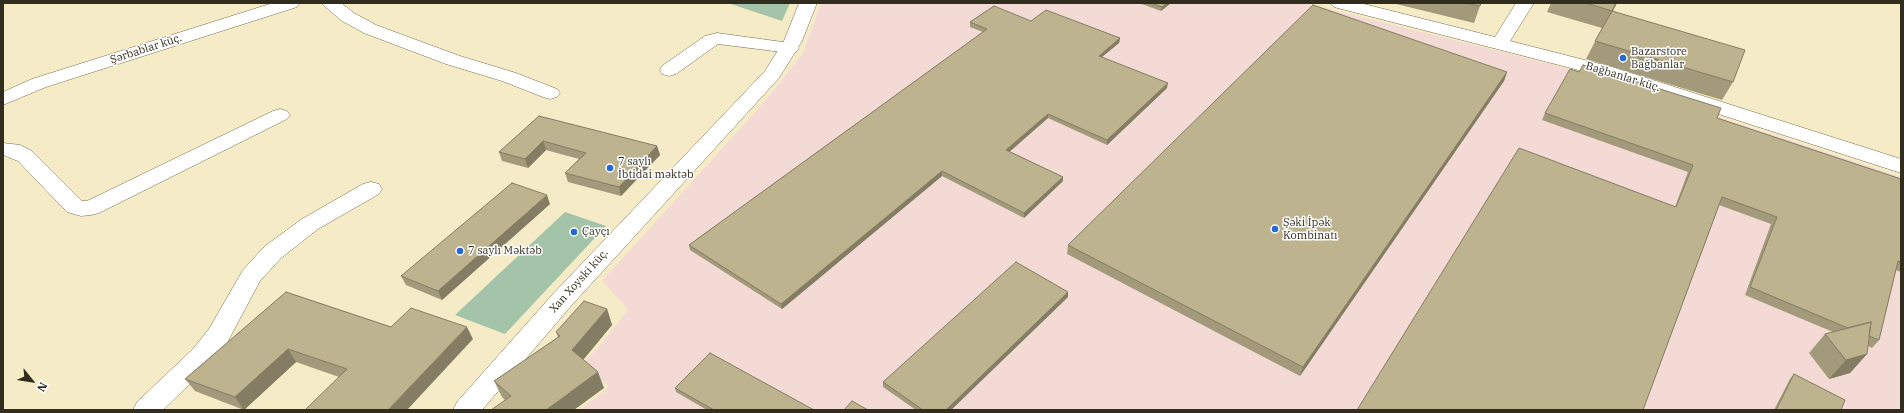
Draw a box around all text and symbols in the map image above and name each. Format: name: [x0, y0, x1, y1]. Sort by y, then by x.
street label: Şərbablar küç.: [108, 31, 184, 67]
place label: Bazarstore Bağbanlar: [1631, 45, 1687, 71]
marker: Bazarstore Bağbanlar: [1618, 53, 1628, 63]
street label: Bağbanlar küç.: [1584, 59, 1662, 95]
place label: 7 saylı İbtidai məktəb: [618, 155, 693, 181]
marker: 7 saylı İbtidai məktəb: [605, 163, 615, 173]
place label: Şəki İpək Kombinatı: [1283, 216, 1338, 242]
marker: Şəki İpək Kombinatı: [1270, 224, 1280, 234]
place label: Çayçı: [582, 225, 610, 239]
marker: Çayçı: [569, 227, 579, 237]
place label: 7 saylı Məktəb: [468, 244, 542, 258]
marker: 7 saylı Məktəb: [455, 246, 465, 256]
street label: Xan Xoyski küç.: [547, 246, 611, 316]
north arrow: [12, 361, 52, 401]
text: N: [34, 380, 51, 394]

